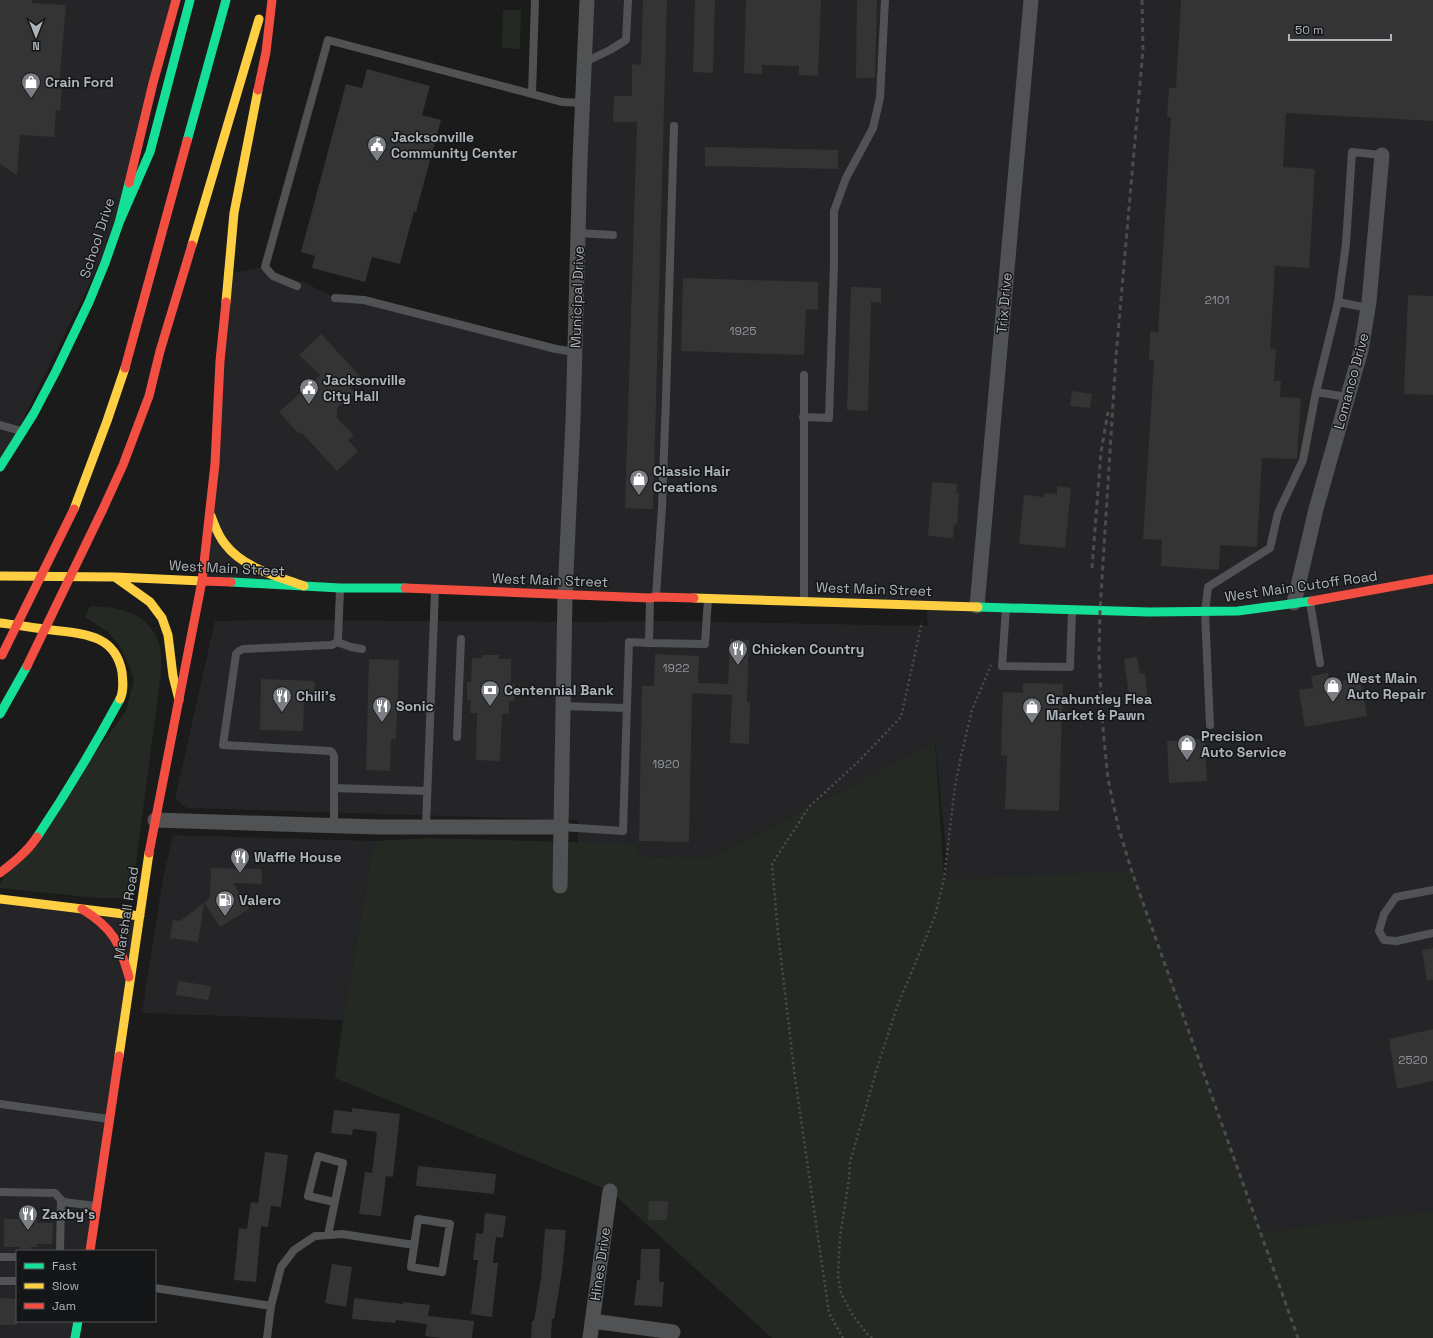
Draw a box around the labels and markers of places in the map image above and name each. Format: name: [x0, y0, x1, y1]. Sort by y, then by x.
shop icon: Crain Ford: [20, 71, 42, 99]
place label: Crain Ford: [45, 73, 114, 91]
place label: Jacksonville Community Center: [391, 128, 518, 162]
public building icon: Jacksonville Community Center: [366, 134, 388, 162]
place label: Jacksonville City Hall: [323, 371, 406, 405]
public building icon: Jacksonville City Hall: [298, 377, 320, 405]
place label: Classic Hair Creations: [653, 462, 731, 496]
shop icon: Classic Hair Creations: [628, 468, 650, 496]
restaurant icon: Chicken Country: [727, 638, 749, 666]
place label: Chicken Country: [752, 640, 865, 658]
place label: West Main Auto Repair: [1347, 669, 1426, 703]
shop icon: West Main Auto Repair: [1322, 675, 1344, 703]
bank icon: Centennial Bank: [479, 679, 501, 707]
place label: Centennial Bank: [504, 681, 614, 699]
restaurant icon: Chili's: [271, 685, 293, 713]
place label: Chili's: [296, 687, 336, 705]
place label: Grahuntley Flea Market & Pawn: [1046, 690, 1152, 724]
restaurant icon: Sonic: [371, 695, 393, 723]
shop icon: Grahuntley Flea Market & Pawn: [1021, 696, 1043, 724]
place label: Sonic: [396, 697, 434, 715]
place label: Precision Auto Service: [1201, 727, 1287, 761]
shop icon: Precision Auto Service: [1176, 733, 1198, 761]
restaurant icon: Waffle House: [229, 846, 251, 874]
place label: Waffle House: [254, 848, 342, 866]
fuel station icon: Valero: [214, 889, 236, 917]
place label: Valero: [239, 891, 281, 909]
restaurant icon: Zaxby's: [17, 1203, 39, 1231]
place label: Zaxby's: [42, 1205, 95, 1223]

